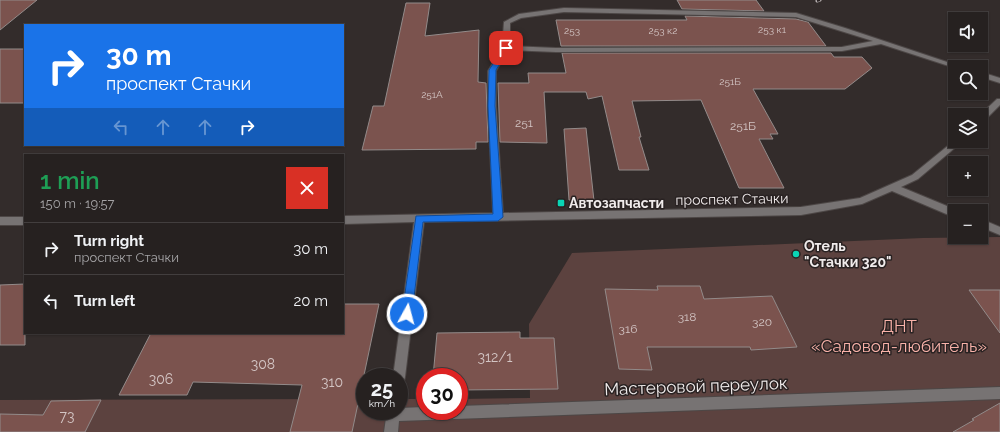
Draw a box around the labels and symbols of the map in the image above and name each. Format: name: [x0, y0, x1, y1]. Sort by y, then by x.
house number: 253 к1: [758, 24, 787, 35]
house number: 253: [564, 25, 580, 36]
house number: 253 к2: [649, 25, 677, 36]
pin: [489, 31, 523, 65]
house number: 251Б: [719, 76, 741, 87]
house number: 251А: [421, 89, 443, 100]
house number: 251: [515, 116, 533, 130]
house number: 251Б: [730, 119, 756, 133]
street label: проспект Стачки: [675, 190, 789, 208]
place label: Автозапчасти: [569, 195, 664, 211]
marker: Автозапчасти: [556, 198, 566, 208]
place label: Отель "Стачки 320": [804, 238, 892, 270]
marker: Отель "Стачки 320": [791, 249, 801, 259]
position arrow: [386, 293, 428, 335]
house number: 318: [678, 310, 696, 324]
house number: 320: [752, 315, 772, 329]
park label: ДНТ «Садовод-любитель»: [811, 316, 987, 356]
house number: 316: [619, 322, 637, 336]
house number: 312/1: [478, 349, 512, 365]
house number: 308: [251, 356, 275, 372]
speed limit sign: 30: [416, 368, 468, 420]
house number: 306: [149, 371, 173, 387]
street label: Мастеровой переулок: [604, 373, 788, 399]
house number: 310: [321, 374, 343, 390]
house number: 73: [60, 408, 74, 424]

